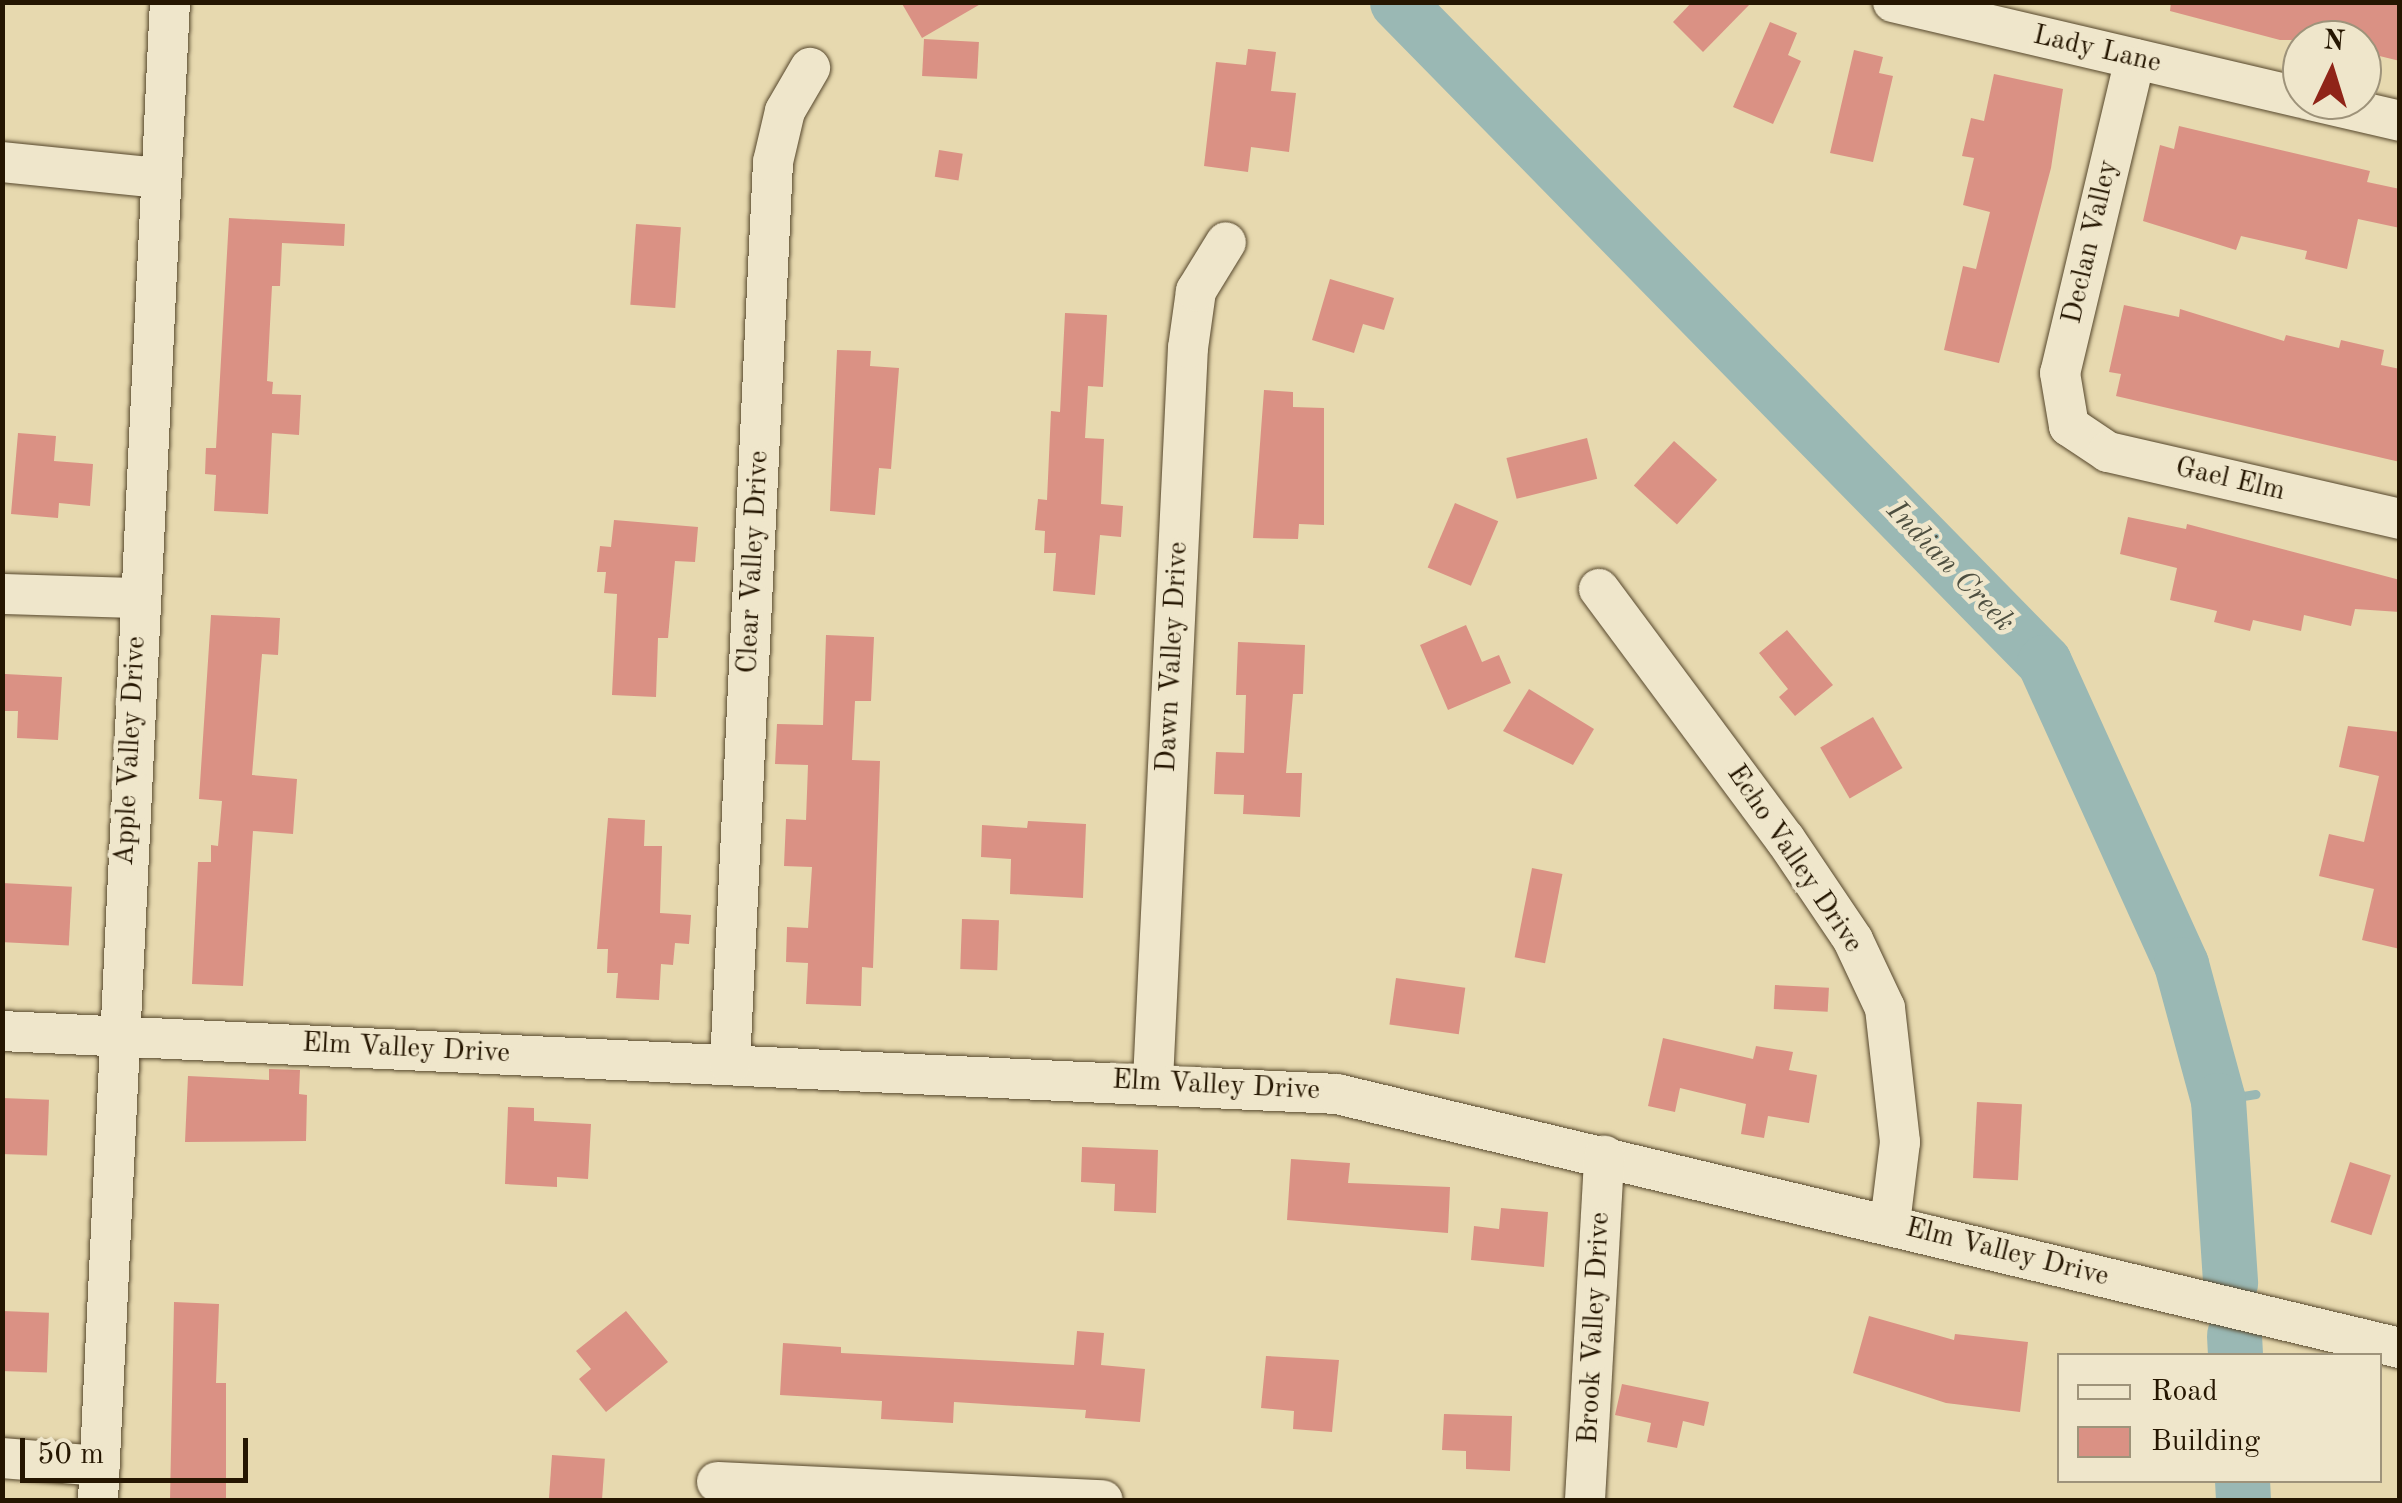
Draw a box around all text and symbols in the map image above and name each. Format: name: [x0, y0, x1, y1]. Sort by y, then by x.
street label: Lady Lane: [2030, 19, 2164, 81]
north arrow: [2282, 20, 2382, 120]
text: N: [2322, 27, 2346, 57]
street label: Declan Valley: [2056, 157, 2126, 327]
street label: Clear Valley Drive: [731, 450, 777, 674]
street label: Gael Elm: [2172, 451, 2288, 509]
water label: Indian Creek: [1878, 494, 2022, 640]
street label: Dawn Valley Drive: [1150, 541, 1196, 773]
street label: Apple Valley Drive: [108, 635, 154, 867]
street label: Echo Valley Drive: [1719, 759, 1869, 959]
street label: Elm Valley Drive: [301, 1027, 511, 1071]
street label: Elm Valley Drive: [1111, 1064, 1321, 1108]
street label: Brook Valley Drive: [1572, 1211, 1618, 1445]
street label: Elm Valley Drive: [1902, 1212, 2112, 1294]
legend: [2057, 1353, 2382, 1483]
text: Road: [2151, 1377, 2218, 1407]
scale bar: [25, 1418, 252, 1480]
text: Building: [2151, 1427, 2260, 1457]
text: 50 m: [37, 1440, 104, 1470]

